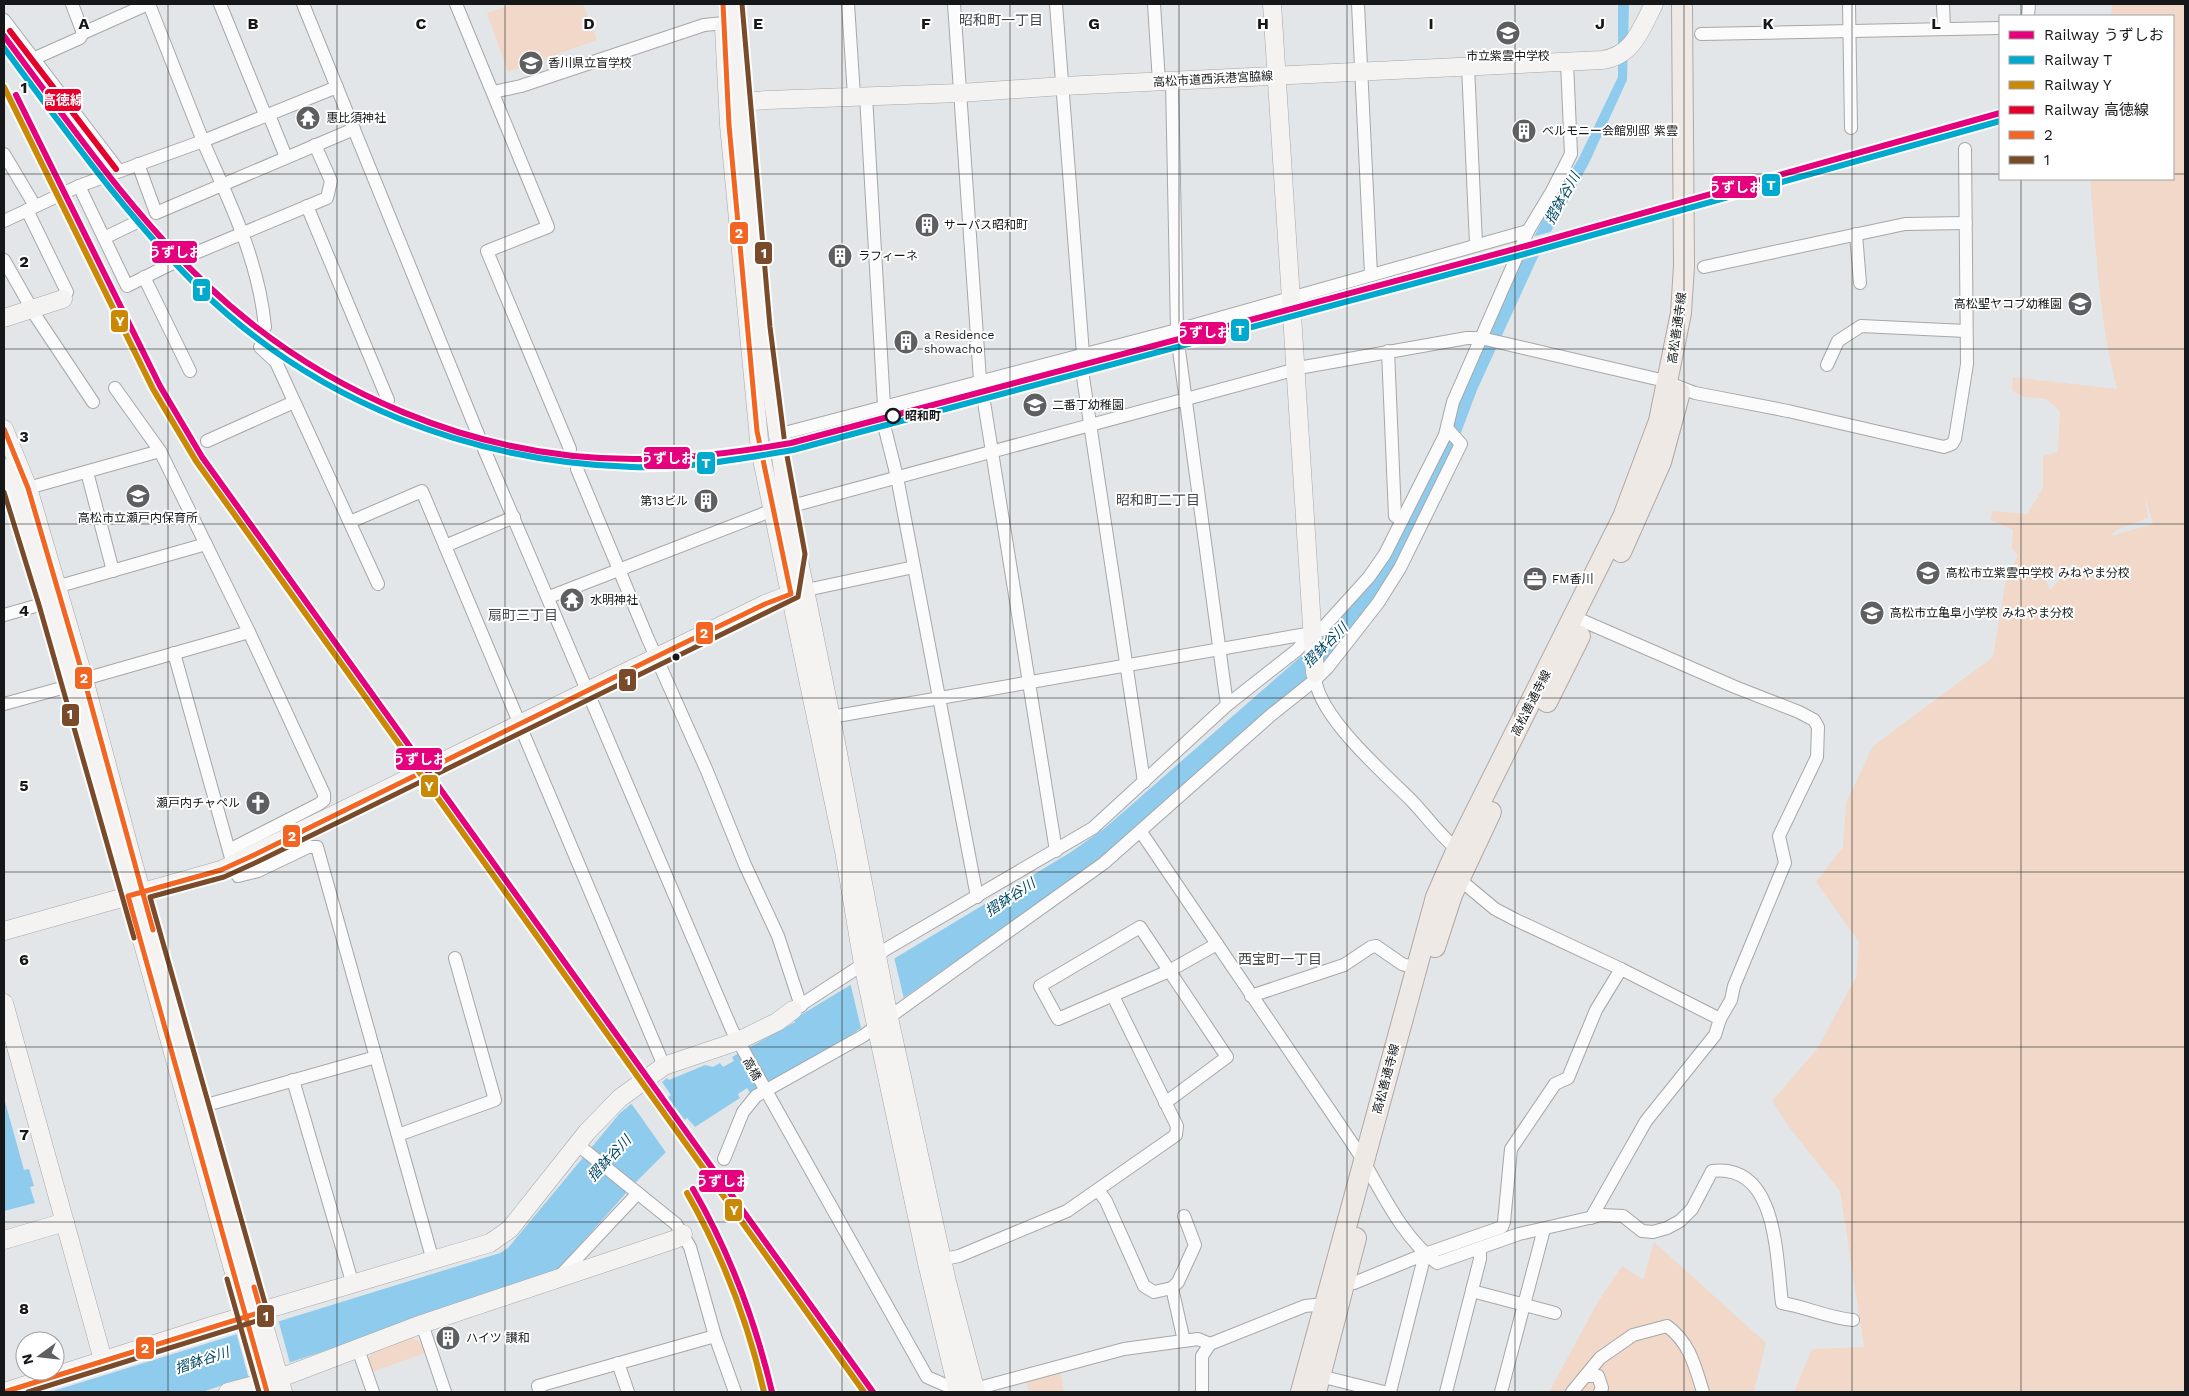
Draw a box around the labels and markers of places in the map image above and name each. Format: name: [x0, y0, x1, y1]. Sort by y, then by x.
school or university icon: 市立紫雲中学校: [1495, 20, 1521, 46]
place label: 市立紫雲中学校: [1466, 49, 1550, 63]
school or university icon: 香川県立盲学校: [518, 50, 544, 76]
place label: 香川県立盲学校: [548, 56, 632, 70]
temple icon: 惠比須神社: [295, 105, 321, 131]
place label: 惠比須神社: [326, 111, 386, 125]
building icon: ベルモニー会館別邸 紫雲: [1511, 118, 1537, 144]
place label: ベルモニー会館別邸 紫雲: [1542, 124, 1678, 138]
building icon: サーパス昭和町: [914, 212, 940, 238]
place label: サーパス昭和町: [944, 218, 1028, 232]
building icon: ラフィーネ: [827, 243, 853, 269]
place label: ラフィーネ: [858, 249, 918, 263]
school or university icon: 高松聖ヤコブ幼稚園: [2067, 291, 2093, 317]
place label: 高松聖ヤコブ幼稚園: [1954, 297, 2062, 311]
place label: a Residence showacho: [924, 328, 994, 356]
building icon: a Residence showacho: [893, 329, 919, 355]
school or university icon: 二番丁幼稚園: [1022, 392, 1048, 418]
place label: 二番丁幼稚園: [1052, 398, 1124, 412]
marker: 昭和町: [885, 408, 901, 424]
place label: 昭和町: [905, 409, 941, 423]
school or university icon: 高松市立瀬戸内保育所: [125, 483, 151, 509]
building icon: 第13ビル: [693, 488, 719, 514]
place label: 第13ビル: [640, 494, 688, 508]
place label: 高松市立瀬戸内保育所: [78, 511, 198, 525]
school or university icon: 高松市立紫雲中学校 みねやま分校: [1915, 560, 1941, 586]
office icon: FM香川: [1522, 566, 1548, 592]
place label: 高松市立紫雲中学校 みねやま分校: [1946, 566, 2130, 580]
place label: FM香川: [1552, 572, 1594, 586]
temple icon: 水明神社: [559, 587, 585, 613]
place label: 水明神社: [590, 593, 638, 607]
school or university icon: 高松市立亀阜小学校 みねやま分校: [1859, 600, 1885, 626]
place label: 高松市立亀阜小学校 みねやま分校: [1890, 606, 2074, 620]
unlabelled marker: [671, 652, 681, 662]
church icon: 瀬戸内チャペル: [245, 790, 271, 816]
place label: 瀬戸内チャペル: [156, 796, 240, 810]
building icon: ハイツ 讃和: [435, 1325, 461, 1351]
place label: ハイツ 讃和: [466, 1331, 530, 1345]

